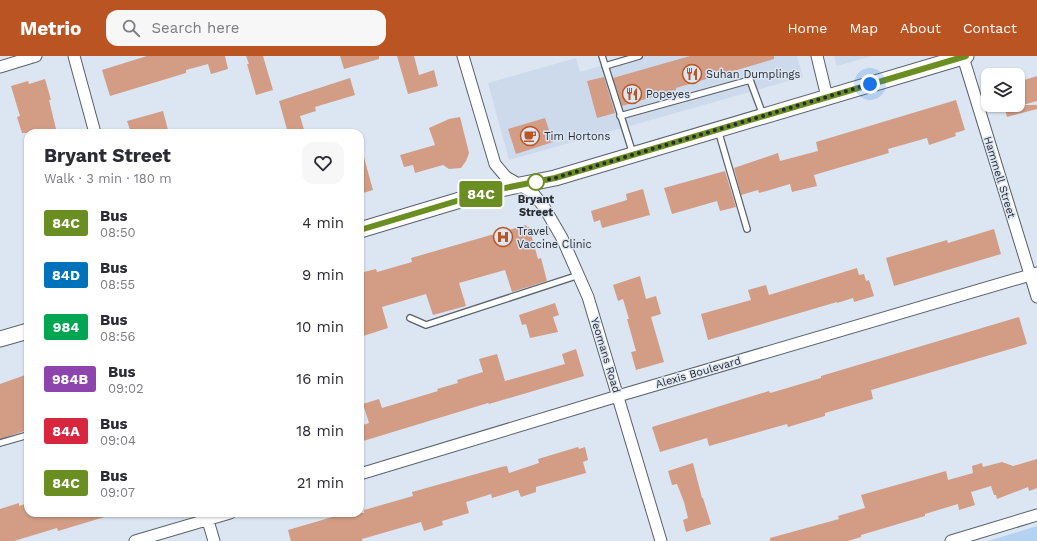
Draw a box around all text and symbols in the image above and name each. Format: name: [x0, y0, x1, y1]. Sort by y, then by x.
search box: [106, 10, 386, 46]
text: Metrio: [20, 17, 82, 40]
icon: search: [120, 17, 142, 39]
text: Search here: [152, 19, 239, 37]
text: Home: [787, 20, 827, 36]
text: Map: [849, 20, 878, 36]
text: About: [900, 20, 941, 36]
text: Contact: [963, 20, 1017, 36]
restaurant icon: Suhan Dumplings: [681, 63, 703, 85]
place label: Suhan Dumplings: [706, 68, 800, 81]
map controls: [981, 68, 1025, 112]
button: layers: [981, 68, 1025, 112]
your location: [860, 74, 880, 94]
restaurant icon: Popeyes: [621, 83, 643, 105]
place label: Popeyes: [646, 88, 690, 101]
cafe icon: Tim Hortons: [519, 125, 541, 147]
place label: Tim Hortons: [544, 130, 610, 143]
street label: Hammell Street: [981, 135, 1018, 220]
button: heart: [302, 142, 344, 184]
text: Bryant Street: [44, 144, 171, 167]
text: Walk · 3 min · 180 m: [44, 171, 172, 186]
marker: Bryant Street: [527, 173, 545, 191]
line badge: 84C: [458, 181, 504, 207]
text: 84C: [467, 186, 495, 202]
place label: Bryant Street: [518, 193, 554, 219]
text: Bus: [100, 207, 128, 225]
text: 4 min: [302, 214, 344, 232]
text: 84C: [52, 215, 80, 231]
text: 08:50: [100, 225, 136, 240]
place label: Travel Vaccine Clinic: [517, 225, 592, 251]
hospital icon: Travel Vaccine Clinic: [492, 226, 514, 248]
text: Bus: [100, 259, 128, 277]
text: 9 min: [302, 266, 344, 284]
text: 84D: [52, 267, 80, 283]
text: 08:55: [100, 277, 135, 292]
text: Bus: [100, 311, 128, 329]
street label: Yeomans Road: [588, 316, 623, 395]
text: 10 min: [296, 318, 344, 336]
text: 984: [53, 319, 79, 335]
text: 08:56: [100, 329, 135, 344]
street label: Alexis Boulevard: [654, 354, 742, 391]
text: Bus: [108, 363, 136, 381]
text: 16 min: [296, 370, 344, 388]
text: 984B: [52, 371, 88, 387]
text: 09:02: [108, 381, 144, 396]
text: Bus: [100, 415, 128, 433]
text: 18 min: [296, 422, 344, 440]
text: 84A: [52, 423, 80, 439]
text: 09:04: [100, 433, 136, 448]
text: Bus: [100, 467, 128, 485]
text: 21 min: [297, 474, 344, 492]
text: 84C: [52, 475, 80, 491]
text: 09:07: [100, 485, 135, 500]

